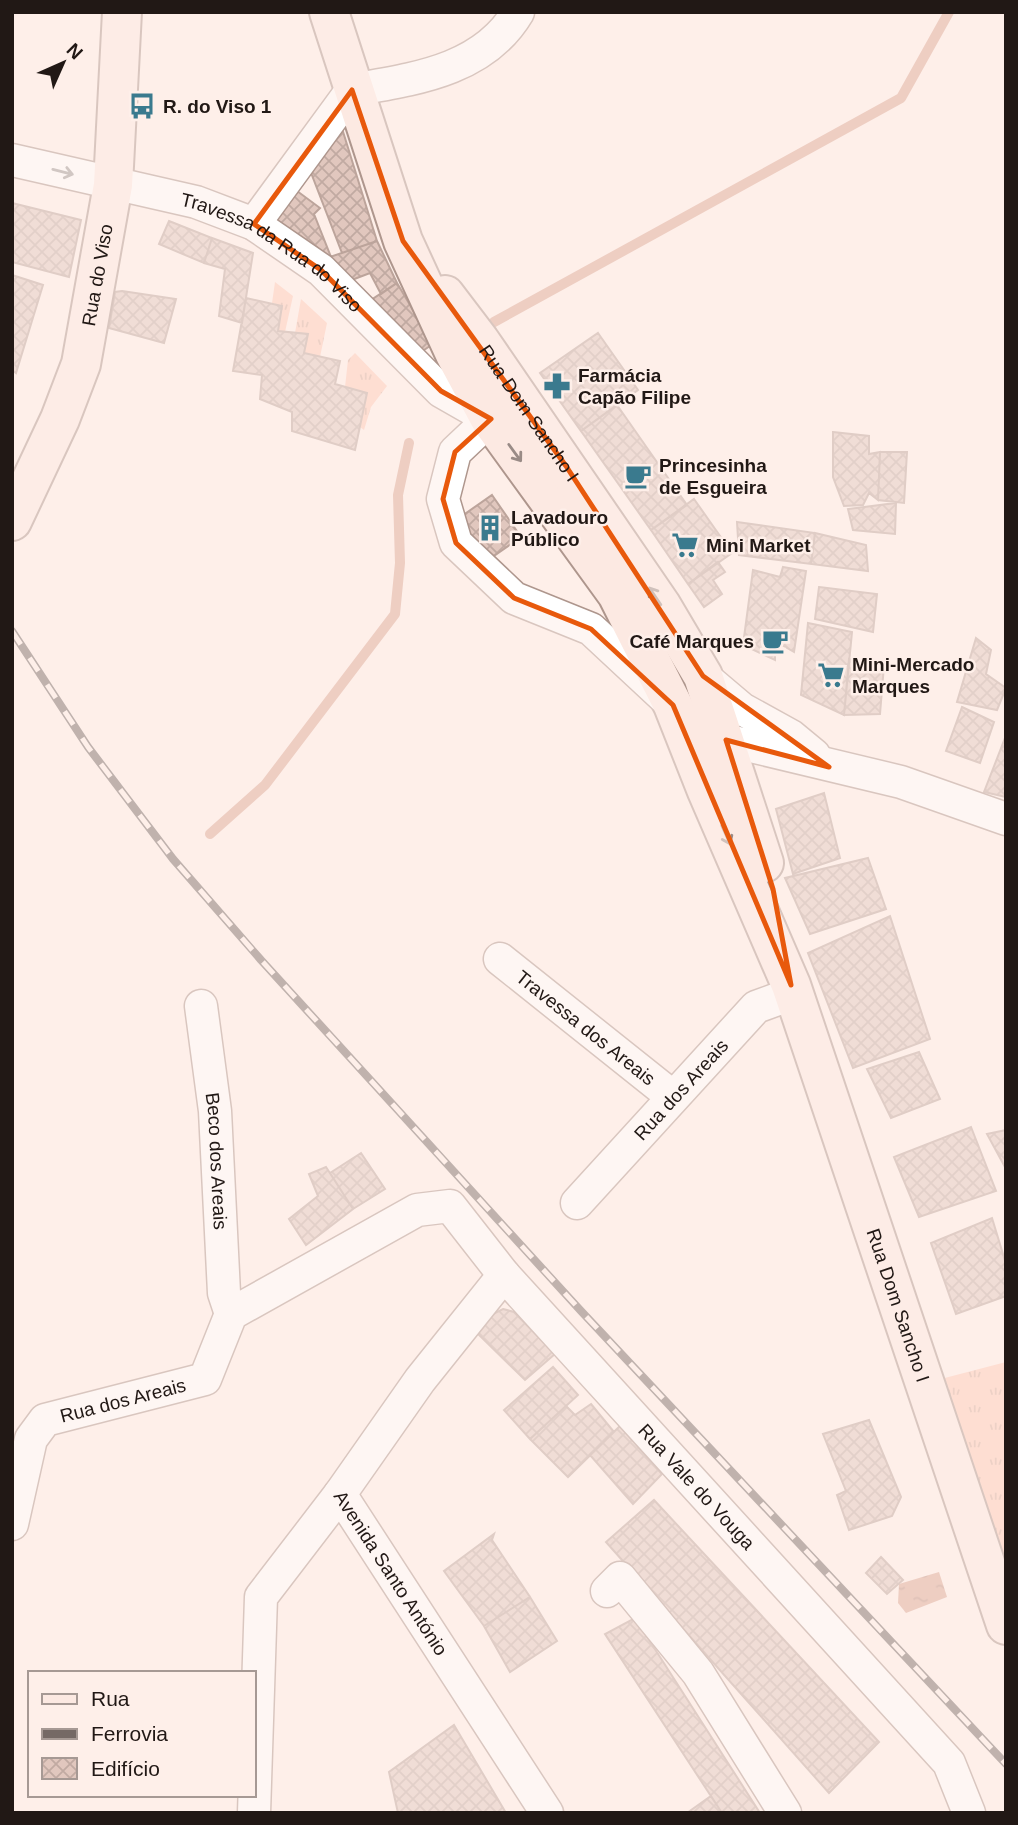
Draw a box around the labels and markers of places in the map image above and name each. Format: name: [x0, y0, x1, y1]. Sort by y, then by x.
bus stop icon: R. do Viso 1: [127, 91, 157, 121]
place label: R. do Viso 1: [163, 96, 272, 117]
place label: Farmácia Capão Filipe: [578, 365, 691, 408]
pharmacy icon: Farmácia Capão Filipe: [542, 371, 572, 401]
place label: Princesinha de Esgueira: [659, 455, 767, 498]
cafe icon: Princesinha de Esgueira: [623, 461, 653, 491]
place label: Lavadouro Público: [511, 507, 608, 550]
building icon: Lavadouro Público: [475, 513, 505, 543]
supermarket icon: Mini Market: [670, 530, 700, 560]
place label: Mini Market: [706, 535, 811, 556]
cafe icon: Café Marques: [760, 626, 790, 656]
place label: Café Marques: [629, 631, 754, 652]
place label: Mini-Mercado Marques: [852, 654, 974, 697]
supermarket icon: Mini-Mercado Marques: [816, 660, 846, 690]

